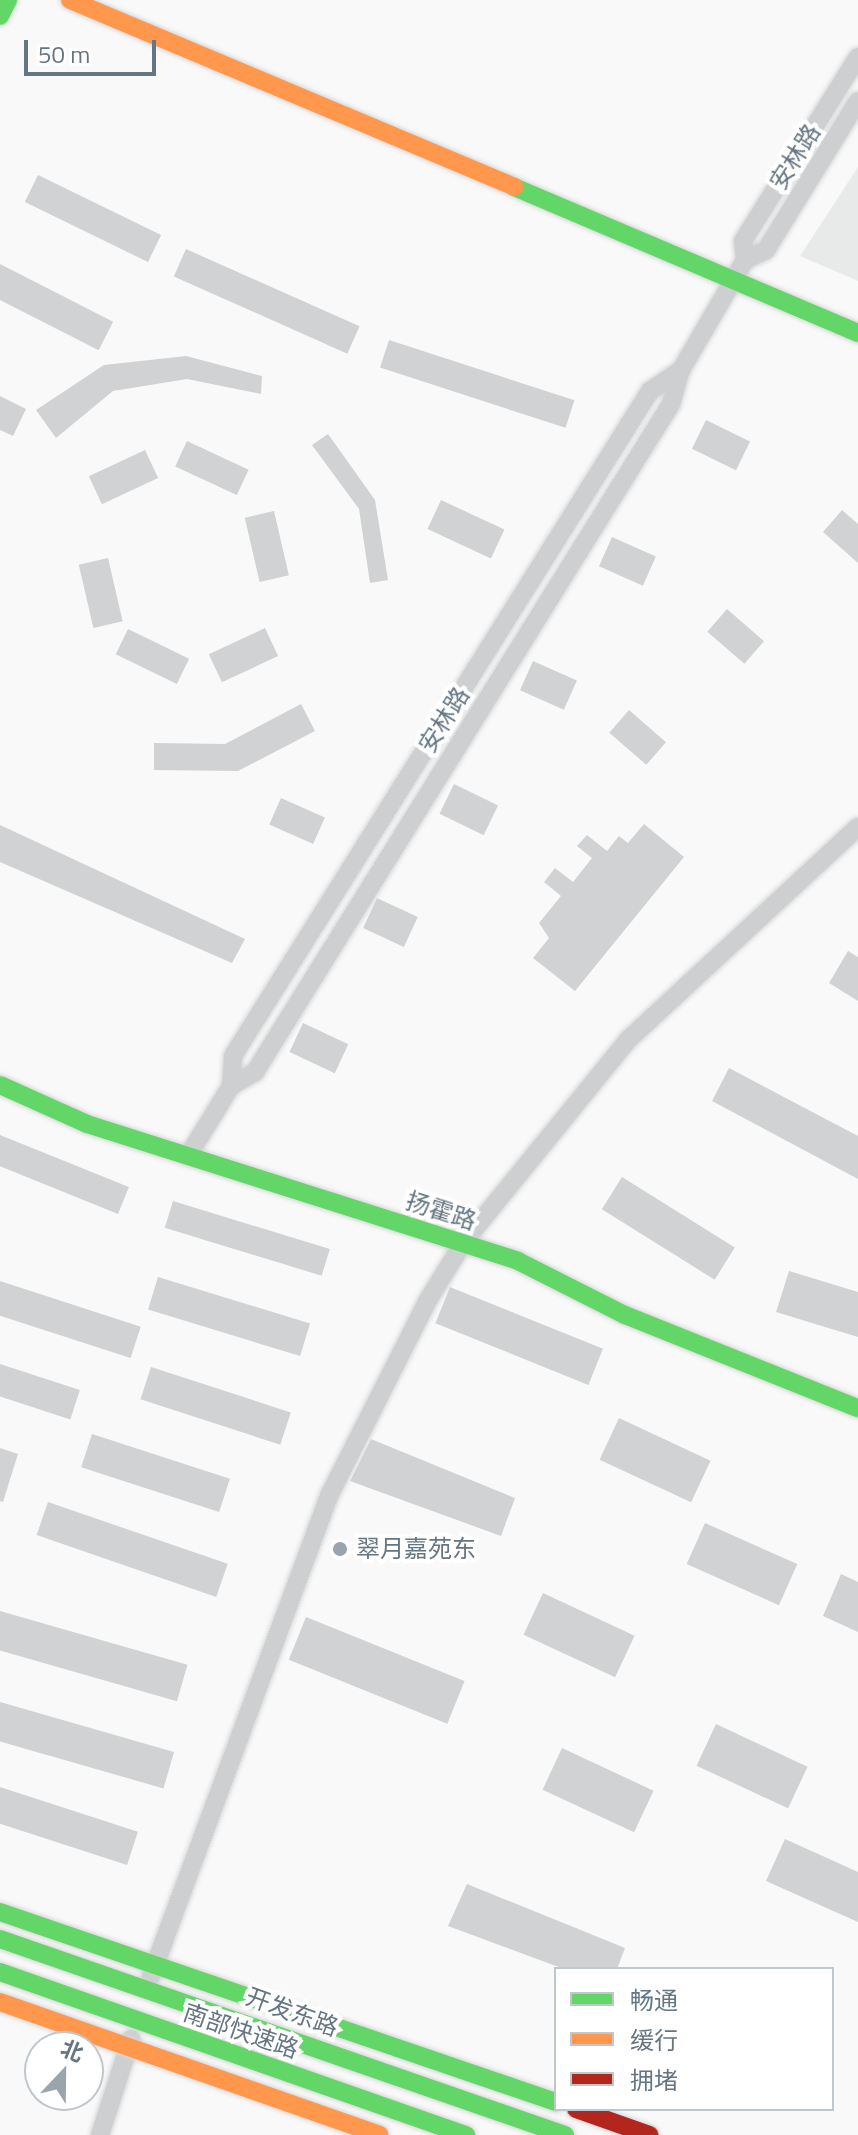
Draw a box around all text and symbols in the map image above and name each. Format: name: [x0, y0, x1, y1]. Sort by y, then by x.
scale bar: [28, 24, 160, 74]
text: 50 m: [38, 36, 90, 72]
street label: 安林路: [764, 119, 826, 195]
street label: 安林路: [413, 682, 475, 758]
street label: 扬霍路: [402, 1186, 480, 1236]
place label: 翠月嘉苑东: [356, 1535, 476, 1563]
marker: 翠月嘉苑东: [331, 1540, 349, 1558]
legend: [554, 1967, 834, 2111]
street label: 开发东路: [242, 1982, 342, 2042]
text: 畅通: [630, 1982, 678, 2018]
street label: 南部快速路: [180, 1998, 302, 2064]
text: 缓行: [630, 2022, 678, 2058]
north arrow: [24, 2031, 104, 2111]
text: 北: [56, 2031, 89, 2070]
text: 拥堵: [630, 2062, 678, 2098]

